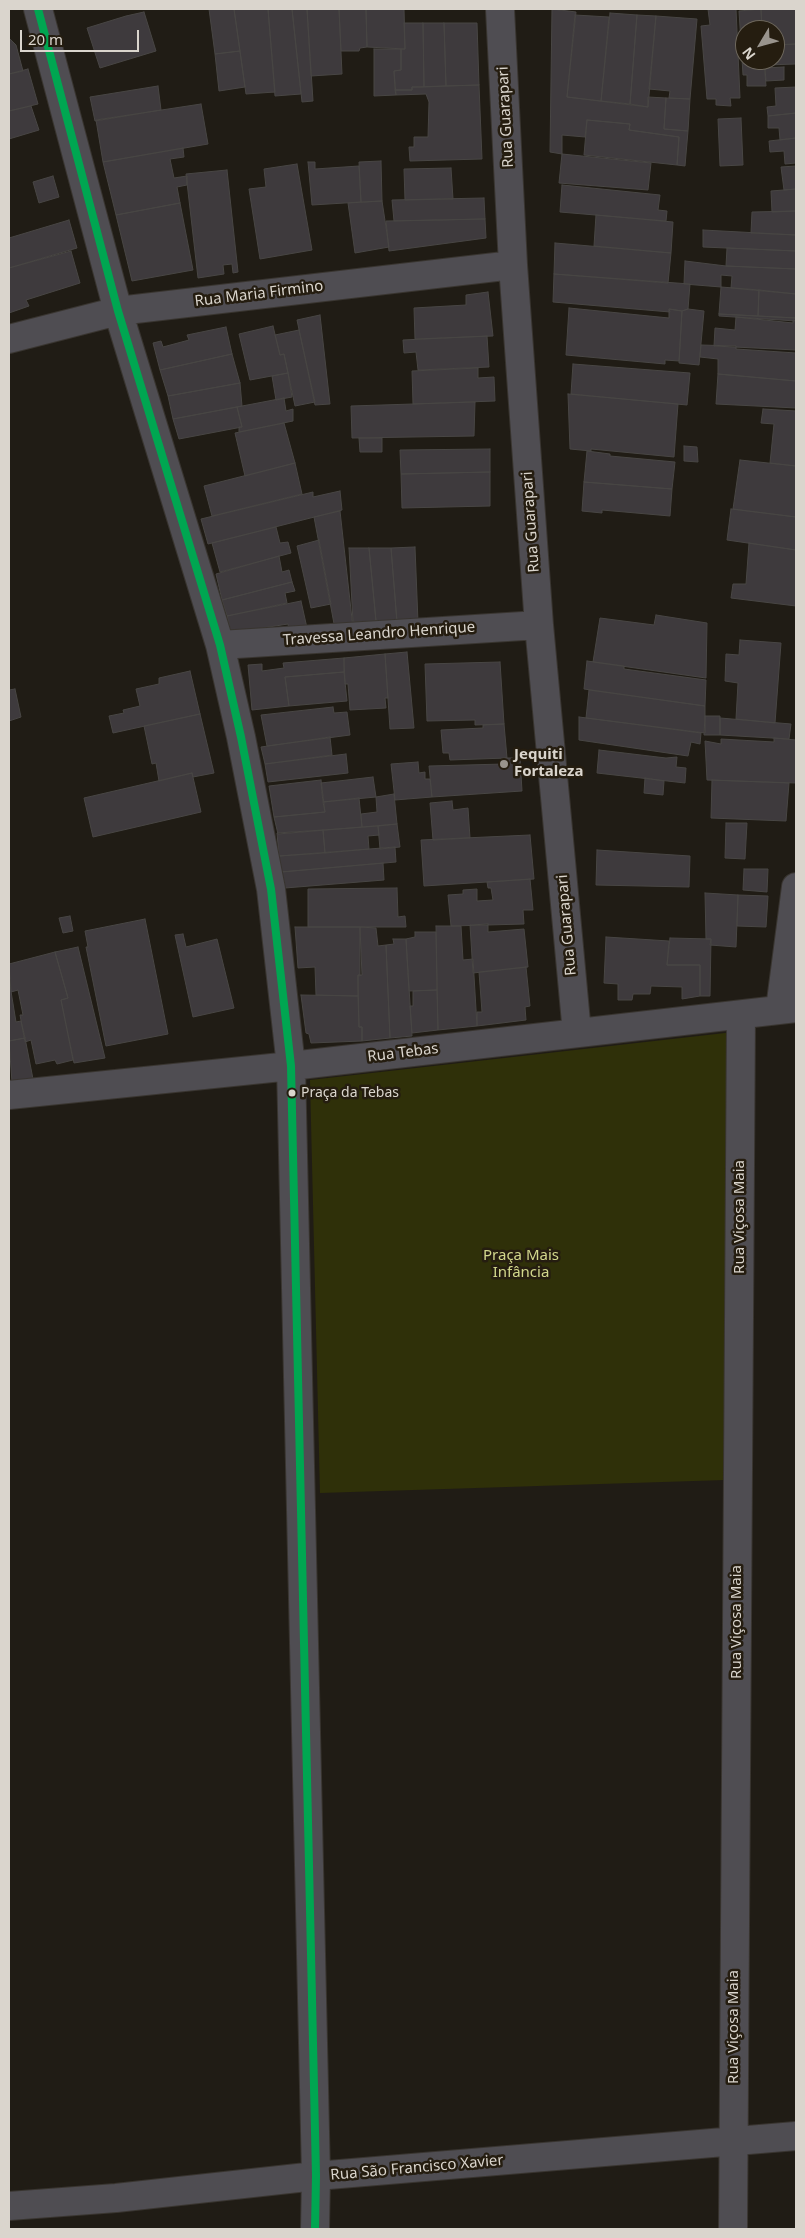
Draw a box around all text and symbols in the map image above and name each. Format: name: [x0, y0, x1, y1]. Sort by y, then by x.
scale bar: [22, 20, 141, 52]
north arrow: [735, 20, 785, 70]
text: 20 m: [28, 29, 63, 49]
text: N: [737, 43, 759, 64]
street label: Rua Guarapari: [494, 66, 518, 168]
street label: Rua Maria Firmino: [194, 277, 324, 311]
street label: Rua Guarapari: [518, 471, 544, 573]
street label: Travessa Leandro Henrique: [282, 618, 476, 650]
place label: Jequiti Fortaleza: [514, 746, 583, 781]
marker: Jequiti Fortaleza: [498, 758, 510, 770]
street label: Rua Guarapari: [554, 874, 580, 976]
street label: Rua Tebas: [366, 1040, 440, 1066]
place label: Praça da Tebas: [301, 1085, 399, 1101]
marker: Praça da Tebas: [287, 1088, 297, 1098]
street label: Rua Viçosa Maia: [731, 1160, 749, 1274]
park label: Praça Mais Infância: [483, 1247, 559, 1282]
street label: Rua Viçosa Maia: [728, 1565, 746, 1679]
street label: Rua Viçosa Maia: [725, 1970, 743, 2084]
street label: Rua São Francisco Xavier: [330, 2151, 504, 2185]

